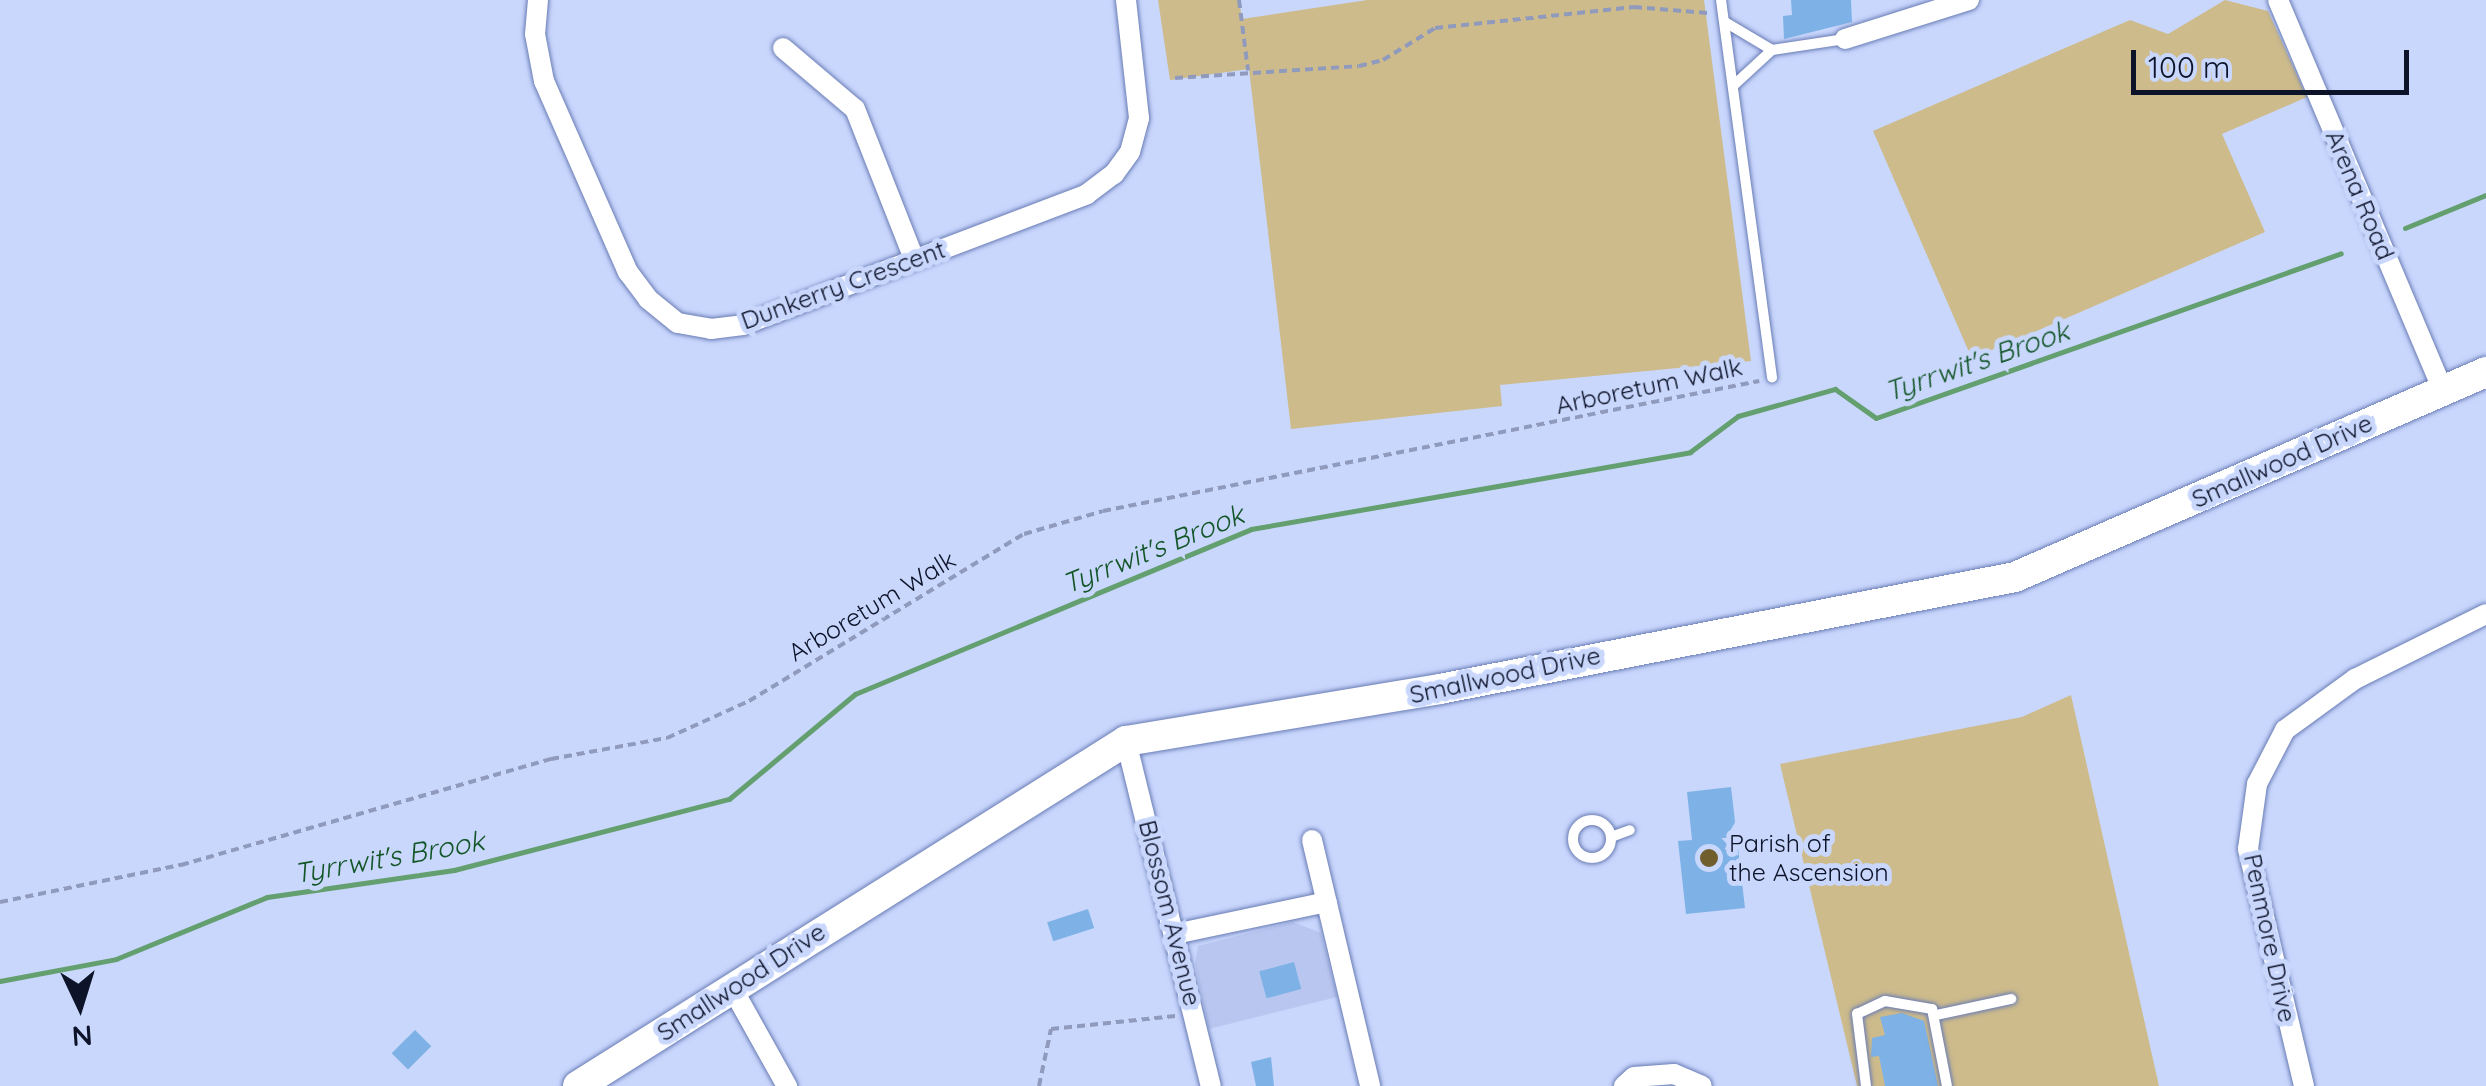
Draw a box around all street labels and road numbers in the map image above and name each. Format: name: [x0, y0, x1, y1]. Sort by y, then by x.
street label: Arena Road: [2319, 126, 2401, 264]
street label: Dunkerry Crescent: [737, 234, 949, 336]
street label: Arboretum Walk: [1553, 352, 1745, 420]
street label: Smallwood Drive: [2187, 408, 2377, 514]
street label: Arboretum Walk: [783, 544, 961, 668]
street label: Smallwood Drive: [1407, 640, 1603, 710]
street label: Blossom Avenue: [1132, 817, 1208, 1009]
street label: Penmore Drive: [2238, 851, 2302, 1025]
street label: Smallwood Drive: [651, 917, 831, 1047]

